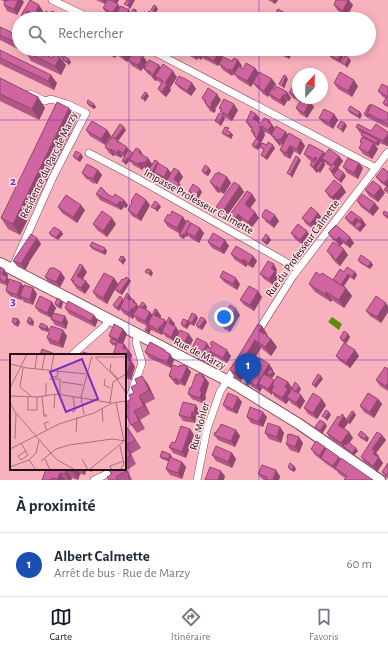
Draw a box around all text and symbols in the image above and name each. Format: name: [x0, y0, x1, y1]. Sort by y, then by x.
search box: [12, 12, 376, 56]
icon: search: [26, 23, 48, 45]
text: Rechercher: [58, 26, 123, 41]
north arrow: [292, 68, 328, 104]
street label: Résidence du Parc de Marzy: [18, 110, 79, 220]
street label: Impasse Professeur Calmette: [142, 167, 255, 236]
text: 2: [10, 175, 16, 188]
street label: Rue du Professeur Calmette: [263, 198, 341, 299]
text: 3: [10, 295, 16, 308]
your location: [214, 307, 234, 327]
street label: Rue de Marzy: [172, 336, 228, 371]
pin: 1: [235, 353, 261, 386]
inset map: [10, 354, 126, 470]
street label: Rue Mohler: [188, 400, 211, 451]
text: À proximité: [16, 497, 96, 514]
text: Albert Calmette: [54, 549, 150, 564]
text: 1: [27, 558, 31, 571]
text: 60 m: [346, 558, 372, 571]
text: Arrêt de bus · Rue de Marzy: [54, 567, 190, 580]
tab: Carte: [49, 606, 72, 643]
tab: Itinéraire: [171, 606, 210, 643]
tab: Favoris: [309, 606, 339, 643]

